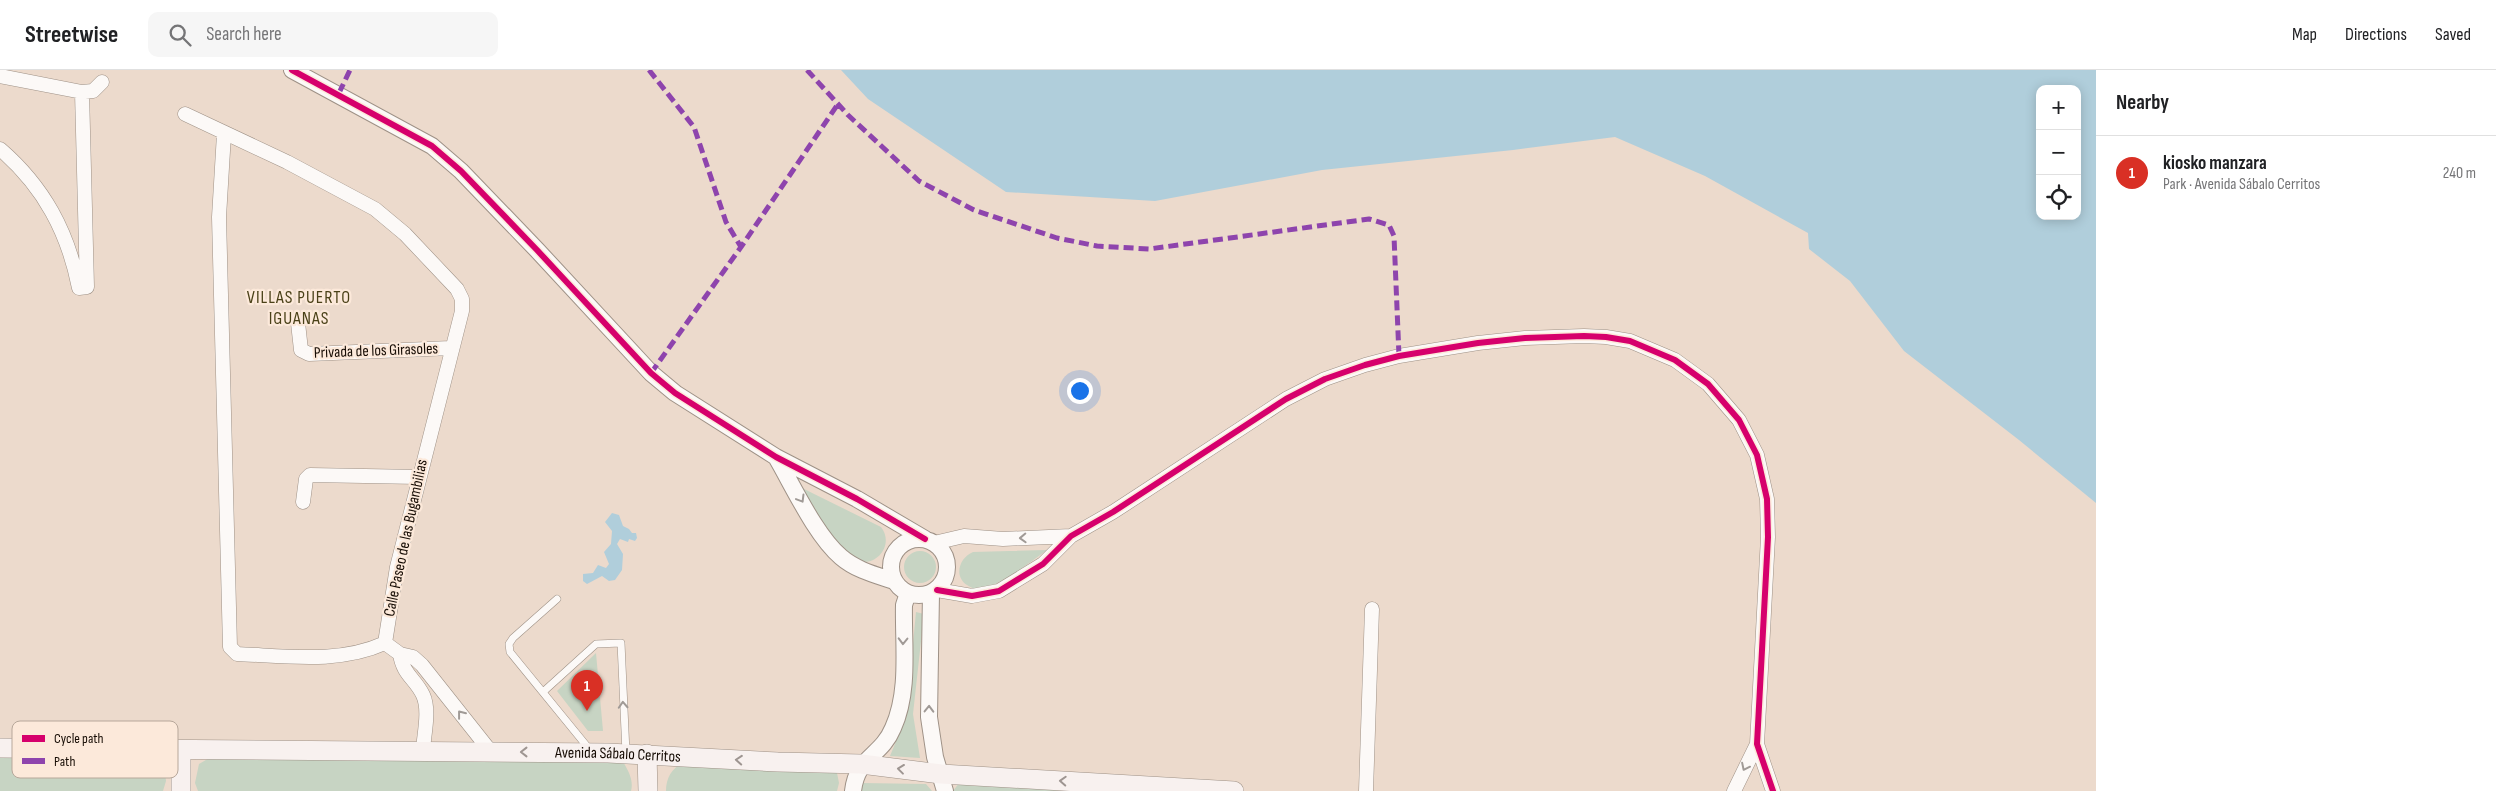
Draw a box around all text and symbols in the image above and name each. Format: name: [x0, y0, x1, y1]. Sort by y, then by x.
search box: [148, 12, 498, 57]
text: Streetwise: [25, 20, 118, 49]
icon: search: [166, 21, 194, 49]
text: Search here: [206, 23, 282, 46]
text: Map: [2292, 24, 2317, 45]
text: Directions: [2345, 24, 2407, 45]
text: Saved: [2435, 24, 2471, 45]
map controls: [2036, 85, 2081, 220]
button: +: [2036, 85, 2081, 130]
text: Nearby: [2116, 90, 2169, 115]
button: −: [2036, 130, 2081, 175]
text: kiosko manzara: [2163, 152, 2267, 175]
text: 1: [2129, 164, 2135, 183]
text: 240 m: [2443, 164, 2476, 183]
button: locate: [2036, 175, 2081, 220]
text: Park · Avenida Sábalo Cerritos: [2163, 175, 2320, 194]
district label: VILLAS PUERTO IGUANAS: [247, 287, 351, 329]
street label: Privada de los Girasoles: [314, 339, 439, 363]
your location: [1067, 378, 1093, 404]
street label: Calle Paseo de las Bugambilias: [380, 458, 432, 618]
one-way arrow: [795, 493, 805, 502]
one-way arrow: [1018, 533, 1026, 543]
one-way arrow: [898, 638, 908, 646]
pin: 1: [571, 670, 603, 711]
one-way arrow: [618, 701, 629, 709]
one-way arrow: [924, 705, 934, 713]
one-way arrow: [459, 711, 467, 720]
legend: [12, 721, 178, 778]
text: Cycle path: [54, 730, 104, 747]
street label: Avenida Sábalo Cerritos: [554, 743, 682, 766]
one-way arrow: [520, 747, 528, 757]
text: Path: [54, 753, 75, 770]
one-way arrow: [735, 754, 743, 765]
one-way arrow: [1741, 762, 1751, 771]
one-way arrow: [897, 764, 905, 775]
one-way arrow: [1059, 775, 1067, 786]

